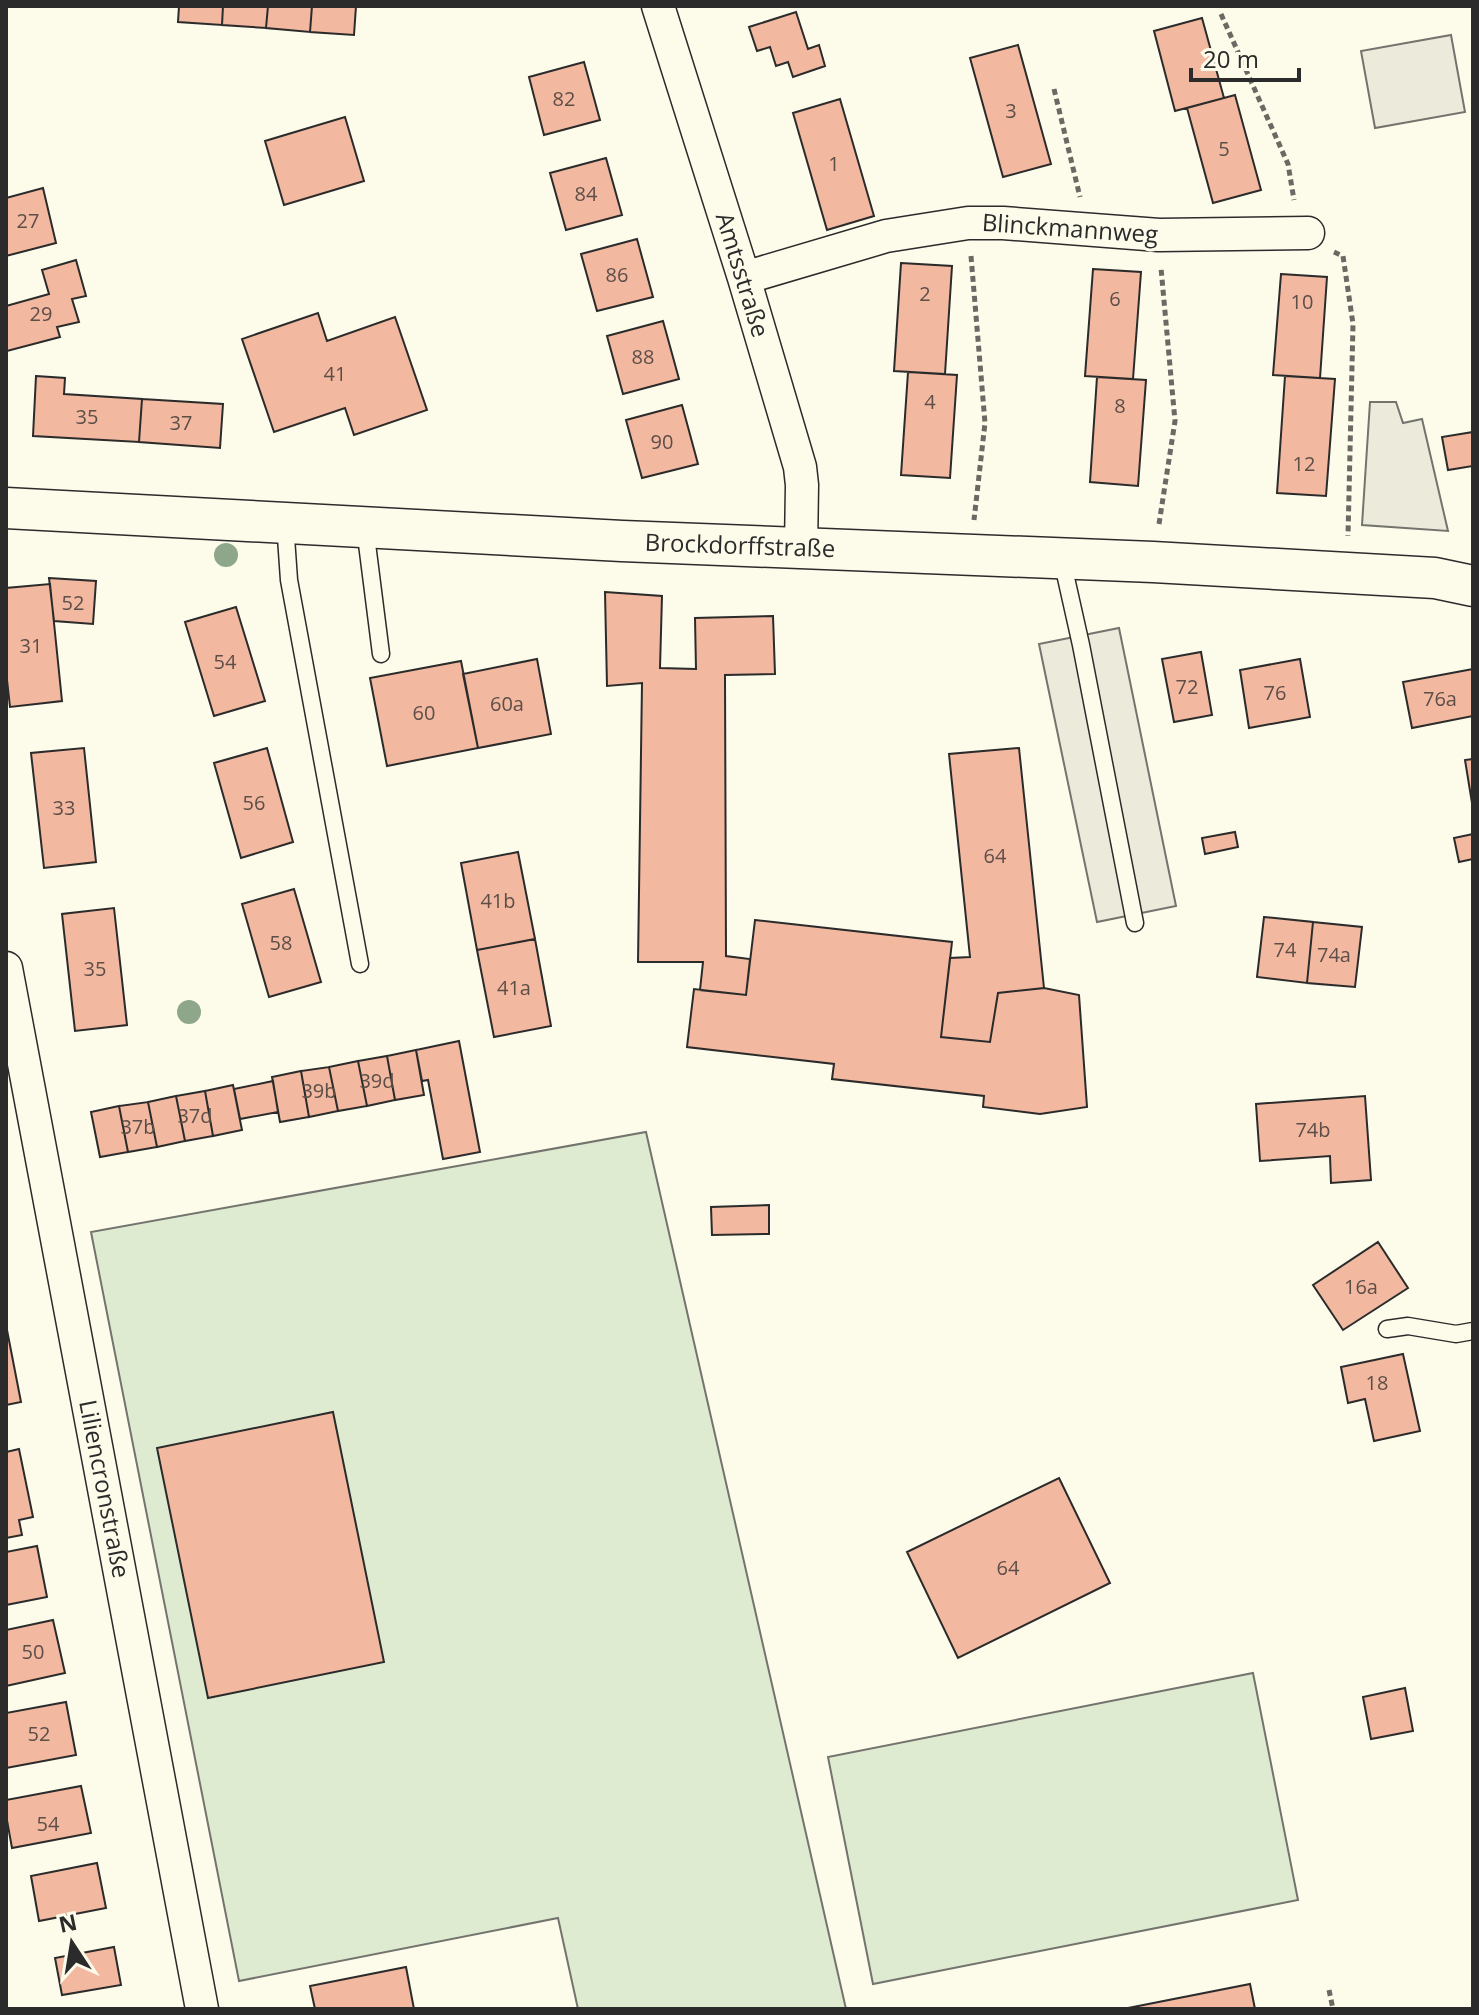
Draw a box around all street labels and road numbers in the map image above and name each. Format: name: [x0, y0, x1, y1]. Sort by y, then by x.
street label: Blinckmannweg: [981, 205, 1159, 250]
street label: Amtsstraße: [709, 208, 778, 341]
street label: Brockdorffstraße: [644, 525, 836, 564]
street label: Liliencronstraße: [72, 1397, 139, 1581]

